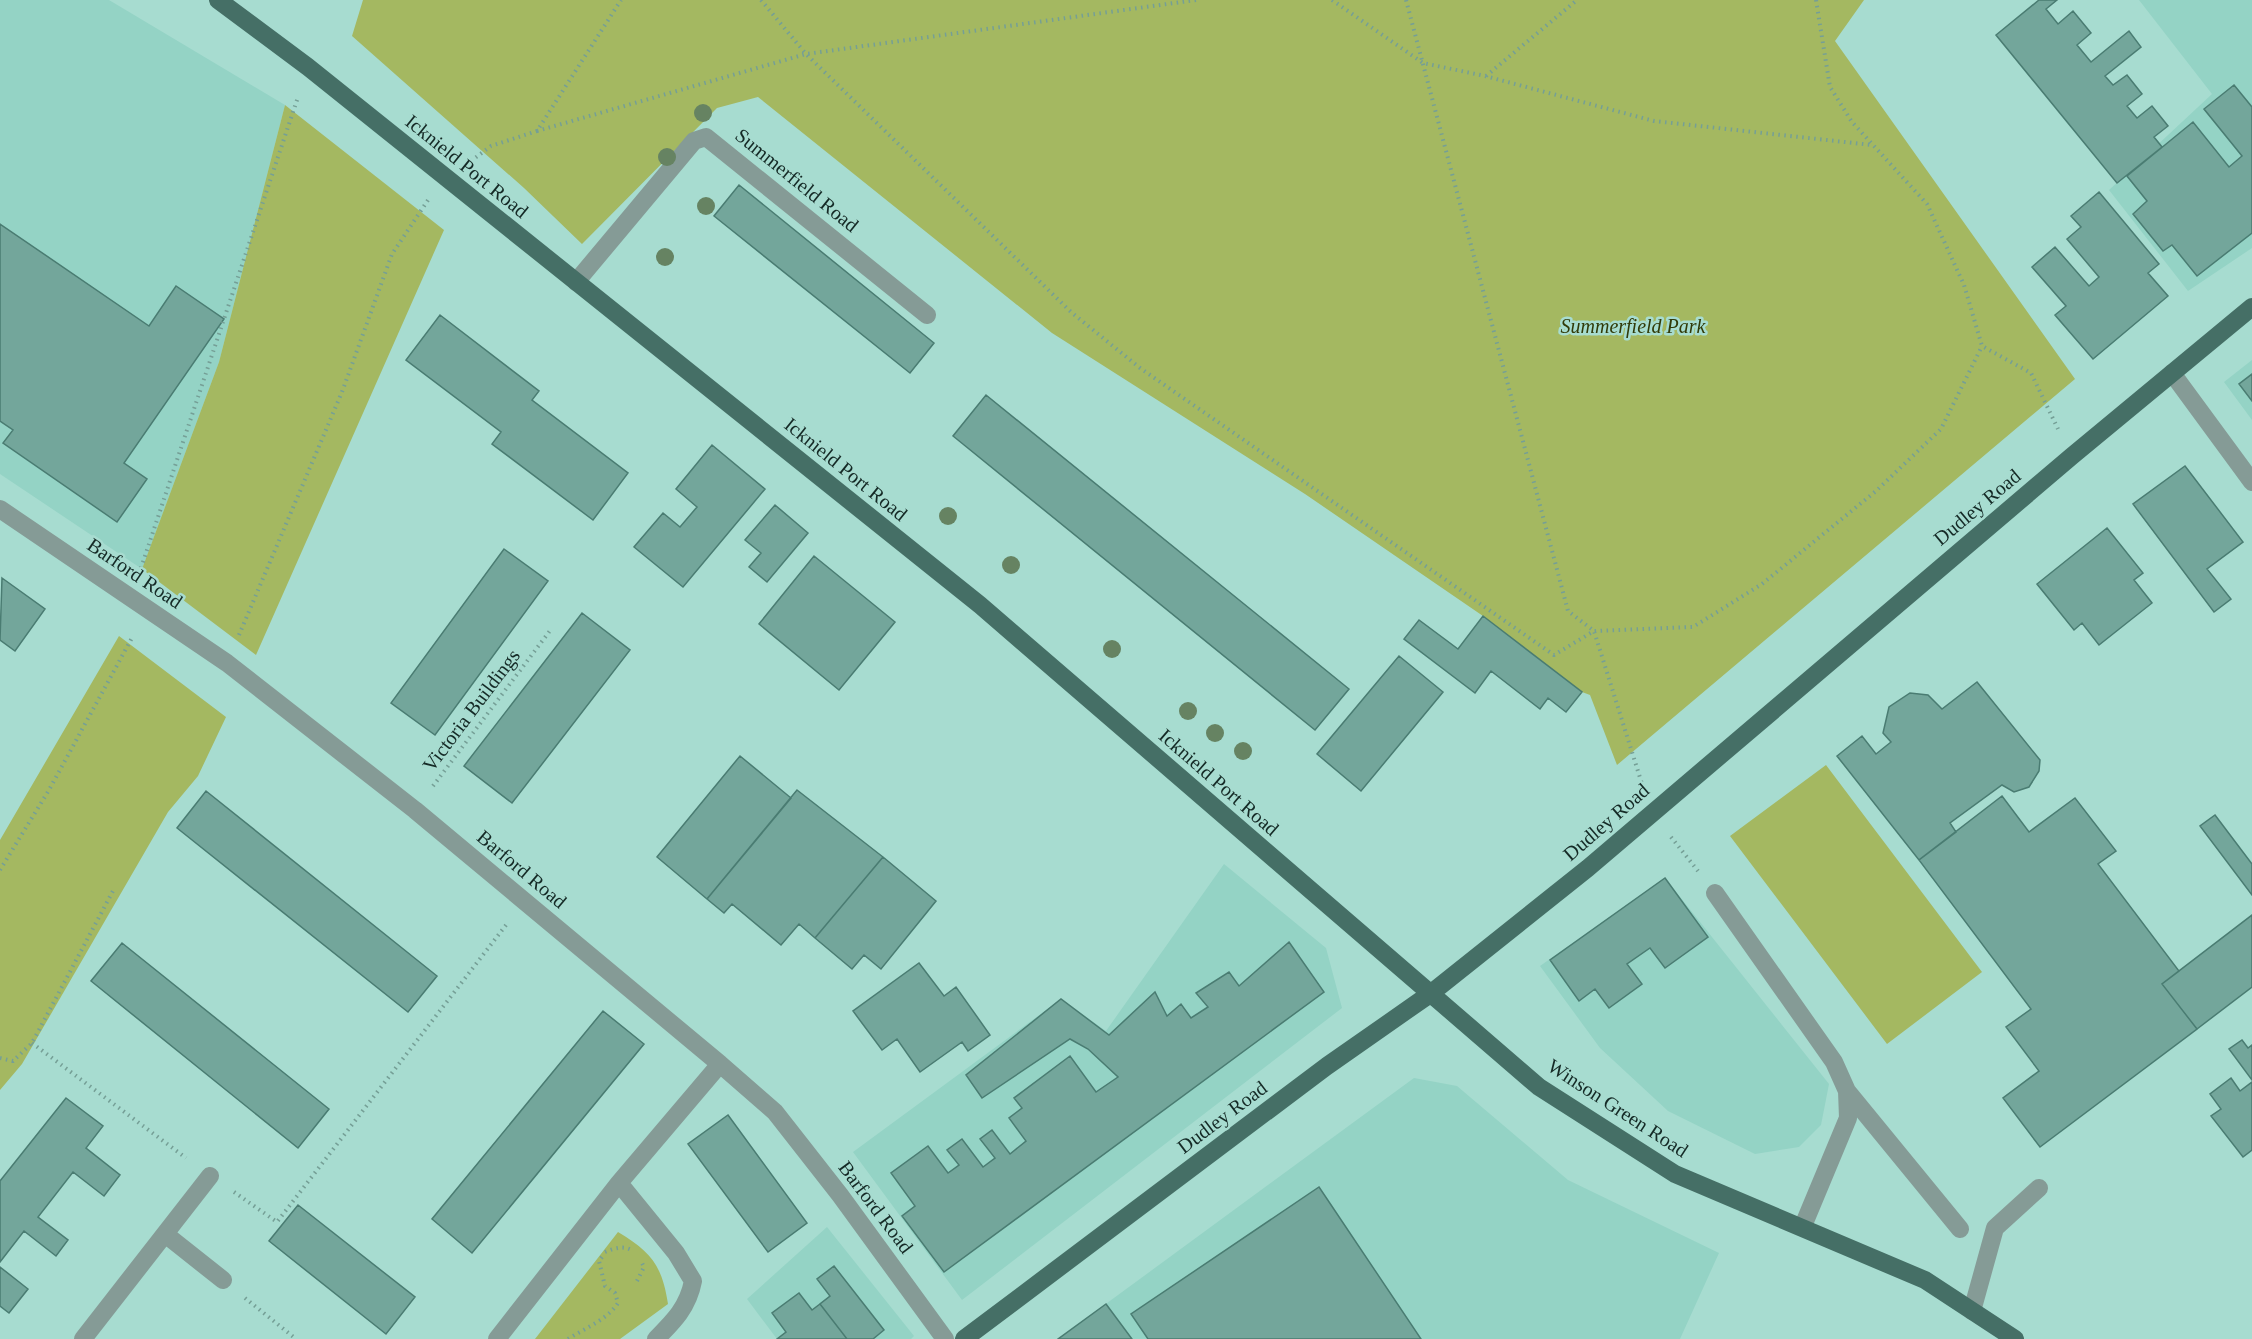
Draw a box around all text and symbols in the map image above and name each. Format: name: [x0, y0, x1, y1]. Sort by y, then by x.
street label: Icknield Port Road: [401, 110, 533, 222]
street label: Summerfield Road: [731, 124, 863, 236]
park label: Summerfield Park: [1561, 315, 1707, 338]
street label: Icknield Port Road: [780, 413, 912, 525]
street label: Dudley Road: [1929, 464, 2025, 550]
street label: Barford Road: [83, 533, 187, 613]
street label: Victoria Buildings: [418, 644, 525, 776]
street label: Icknield Port Road: [1155, 724, 1283, 840]
street label: Dudley Road: [1559, 779, 1654, 866]
street label: Barford Road: [473, 825, 571, 913]
street label: Winson Green Road: [1544, 1055, 1692, 1161]
street label: Dudley Road: [1173, 1076, 1272, 1159]
street label: Barford Road: [834, 1157, 918, 1257]

